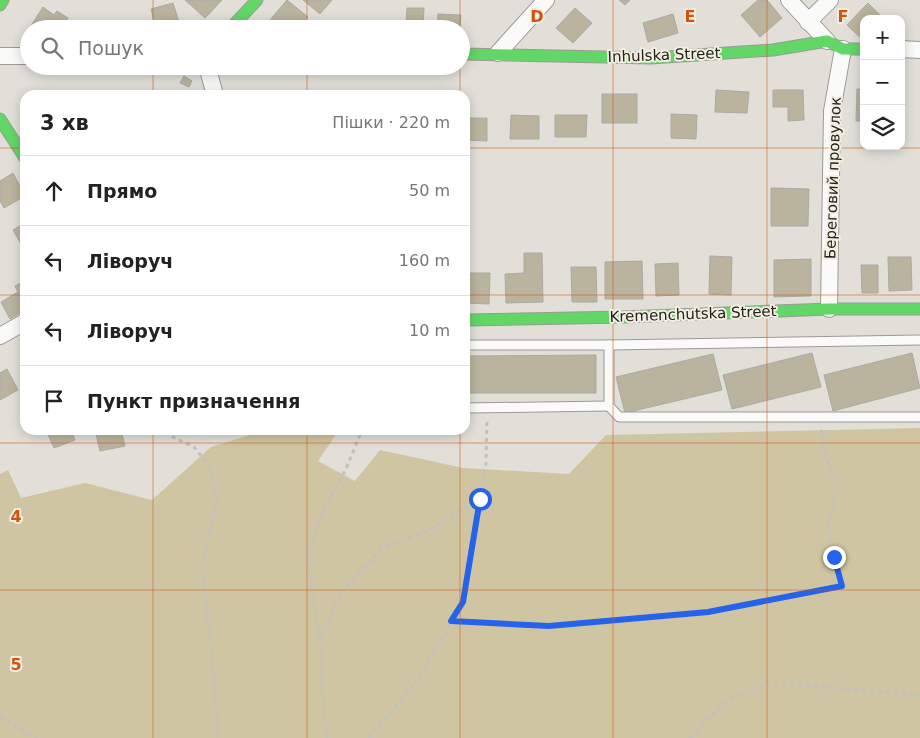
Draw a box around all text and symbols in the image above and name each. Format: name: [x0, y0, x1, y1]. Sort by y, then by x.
text: D: [530, 7, 544, 26]
text: E: [685, 7, 695, 26]
text: F: [838, 7, 848, 26]
map controls: [860, 15, 905, 150]
button: +: [860, 15, 905, 60]
search box: [20, 20, 470, 75]
icon: search: [38, 34, 66, 62]
text: Пошук: [78, 37, 144, 59]
street label: Inhulska Street: [607, 44, 721, 66]
button: −: [860, 60, 905, 105]
street label: Береговий провулок: [821, 96, 845, 260]
button: layers: [860, 105, 905, 150]
text: 3 хв: [40, 111, 89, 135]
text: Пішки · 220 m: [332, 113, 450, 132]
icon: ahead: [40, 177, 68, 205]
text: Прямо: [87, 180, 157, 202]
text: 50 m: [409, 181, 450, 200]
icon: left: [40, 247, 68, 275]
text: Ліворуч: [87, 250, 173, 272]
text: 160 m: [399, 251, 450, 270]
street label: Kremenchutska Street: [609, 302, 777, 326]
icon: left: [40, 317, 68, 345]
text: Ліворуч: [87, 320, 173, 342]
text: 10 m: [409, 321, 450, 340]
icon: arrive: [40, 387, 68, 415]
text: Пункт призначення: [87, 390, 300, 412]
route start: [469, 488, 492, 511]
text: 4: [10, 507, 22, 526]
route end: [823, 546, 846, 569]
text: 5: [10, 655, 22, 674]

